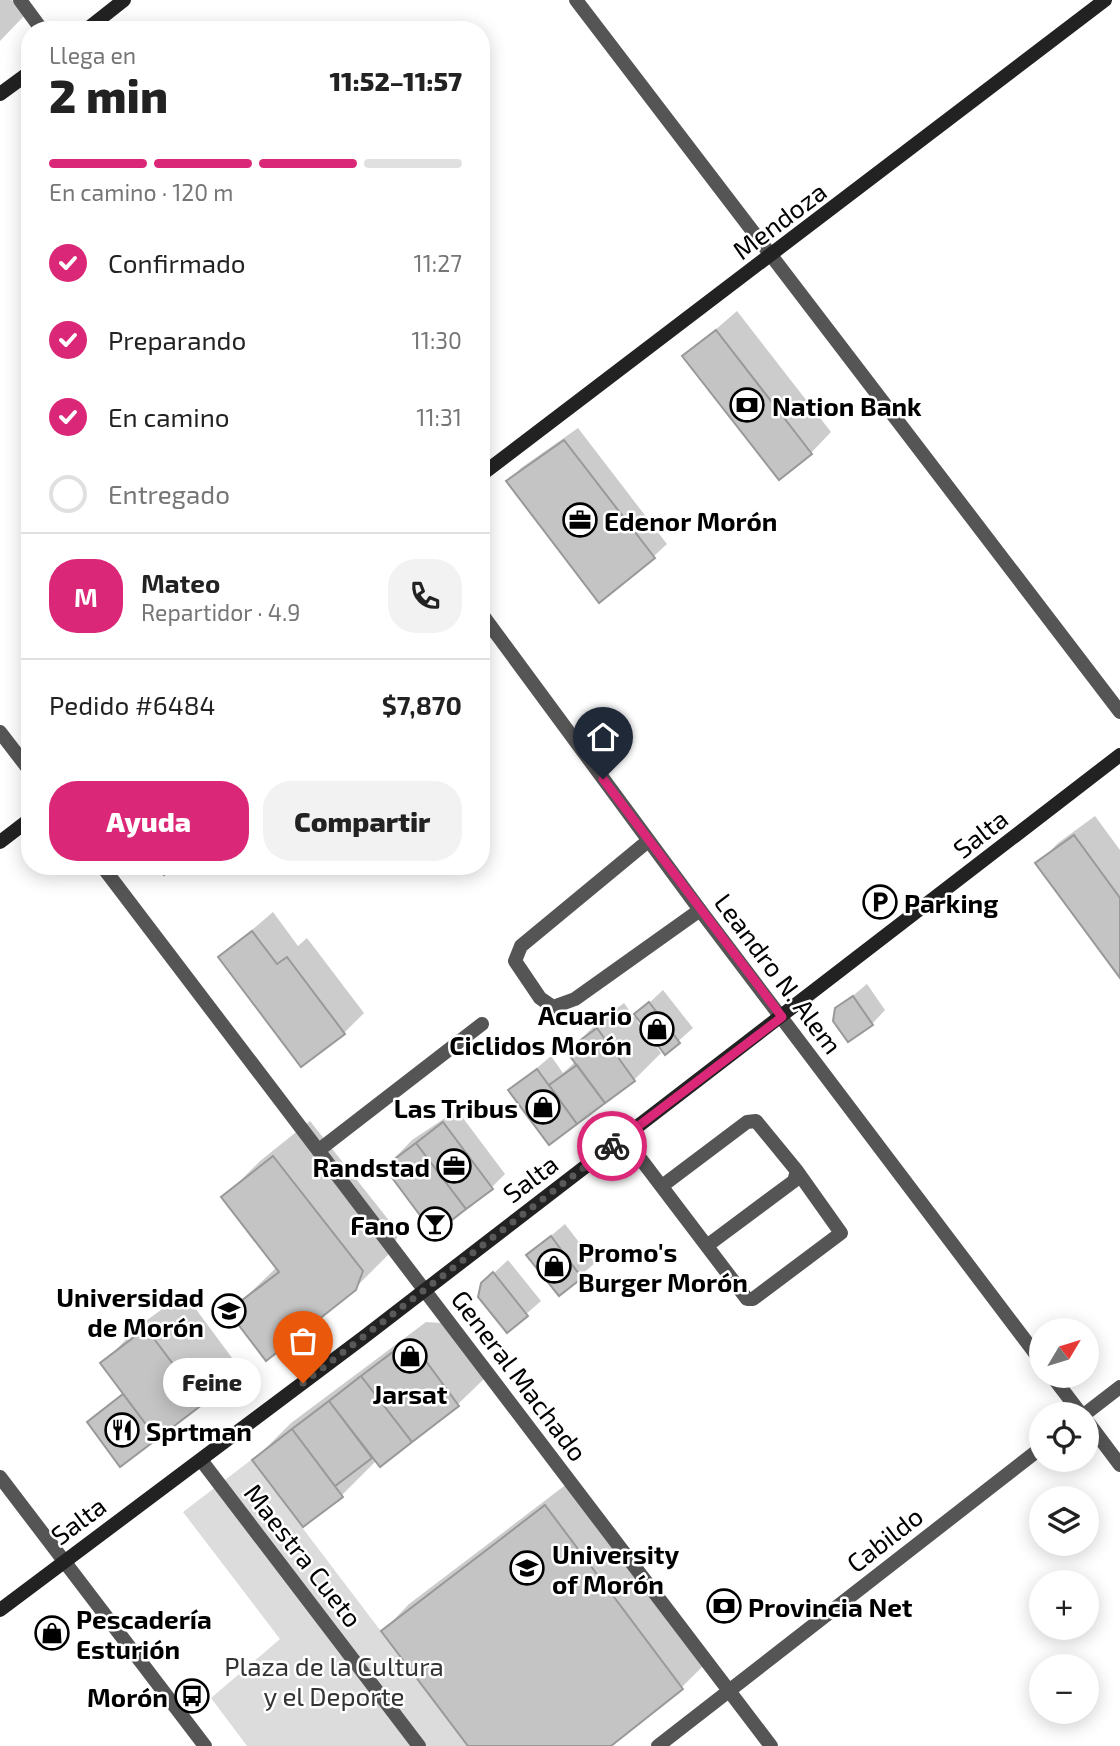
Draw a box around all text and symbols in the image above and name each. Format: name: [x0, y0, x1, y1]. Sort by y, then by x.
text: Llega en: [49, 41, 136, 69]
text: 11:52–11:57: [329, 65, 462, 96]
text: 2 min: [49, 67, 168, 122]
street label: Mendoza: [726, 175, 832, 265]
text: En camino · 120 m: [49, 178, 233, 206]
icon: check: [49, 244, 87, 282]
text: Confirmado: [108, 247, 246, 278]
text: 11:27: [414, 249, 462, 277]
icon: check: [49, 321, 87, 359]
text: Preparando: [108, 324, 246, 355]
text: 11:30: [412, 326, 462, 354]
bank icon: Nation Bank: [728, 386, 766, 424]
place label: Nation Bank: [772, 390, 922, 421]
icon: check: [49, 398, 87, 436]
text: En camino: [108, 401, 230, 432]
text: 11:31: [416, 403, 462, 431]
text: Entregado: [108, 478, 230, 509]
office icon: Edenor Morón: [561, 501, 599, 539]
place label: Edenor Morón: [604, 505, 777, 536]
button: phone: [388, 559, 462, 633]
text: Mateo: [141, 567, 220, 598]
text: M: [74, 581, 98, 612]
text: Repartidor · 4.9: [141, 598, 300, 626]
text: Pedido #6484: [49, 689, 215, 720]
text: $7,870: [382, 689, 462, 720]
pin: [573, 707, 633, 779]
icon: home: [584, 718, 622, 756]
button: Ayuda: [49, 781, 249, 861]
button: Compartir: [263, 781, 462, 861]
street label: Salta: [947, 802, 1013, 864]
parking icon: Parking: [861, 883, 899, 921]
street label: Leandro N. Alem: [709, 887, 849, 1059]
place label: Parking: [904, 887, 998, 918]
place label: Acuario Ciclidos Morón: [449, 999, 632, 1060]
shop icon: Acuario Ciclidos Morón: [638, 1010, 676, 1048]
shop icon: Las Tribus: [524, 1088, 562, 1126]
place label: Las Tribus: [394, 1092, 518, 1123]
courier: [577, 1111, 647, 1181]
icon: bike: [593, 1127, 631, 1165]
office icon: Randstad: [435, 1147, 473, 1185]
street label: Salta: [496, 1147, 564, 1209]
place label: Randstad: [312, 1151, 430, 1182]
bar icon: Fano: [416, 1205, 454, 1243]
place label: Fano: [350, 1209, 410, 1240]
place label: Promo's Burger Morón: [578, 1236, 748, 1297]
shop icon: Promo's Burger Morón: [535, 1247, 573, 1285]
place label: Universidad de Morón: [56, 1281, 204, 1342]
street label: General Machado: [446, 1284, 594, 1466]
school or university icon: Universidad de Morón: [210, 1292, 248, 1330]
pin: [273, 1311, 333, 1383]
north arrow: [1029, 1318, 1099, 1388]
map controls: [1029, 1318, 1099, 1724]
icon: bag: [284, 1322, 322, 1360]
shop icon: Jarsat: [391, 1337, 429, 1375]
callout: Feine: [163, 1358, 261, 1408]
text: Feine: [182, 1368, 242, 1396]
place label: Jarsat: [373, 1378, 448, 1409]
button: locate: [1029, 1402, 1099, 1472]
restaurant icon: Sprtman: [103, 1411, 141, 1449]
place label: Sprtman: [146, 1415, 252, 1446]
street label: Maestra Cueto: [239, 1477, 369, 1633]
button: layers: [1029, 1486, 1099, 1556]
street label: Salta: [44, 1489, 112, 1551]
street label: Cabildo: [840, 1500, 928, 1578]
place label: University of Morón: [552, 1538, 680, 1599]
school or university icon: University of Morón: [508, 1549, 546, 1587]
button: +: [1029, 1570, 1099, 1640]
bank icon: Provincia Net: [705, 1587, 743, 1625]
place label: Provincia Net: [748, 1591, 913, 1622]
place label: Pescadería Esturión: [76, 1603, 212, 1664]
shop icon: Pescadería Esturión: [33, 1614, 71, 1652]
park label: Plaza de la Cultura y el Deporte: [224, 1650, 444, 1711]
button: −: [1029, 1654, 1099, 1724]
bus stop icon: Morón: [173, 1677, 211, 1715]
place label: Morón: [87, 1681, 168, 1712]

